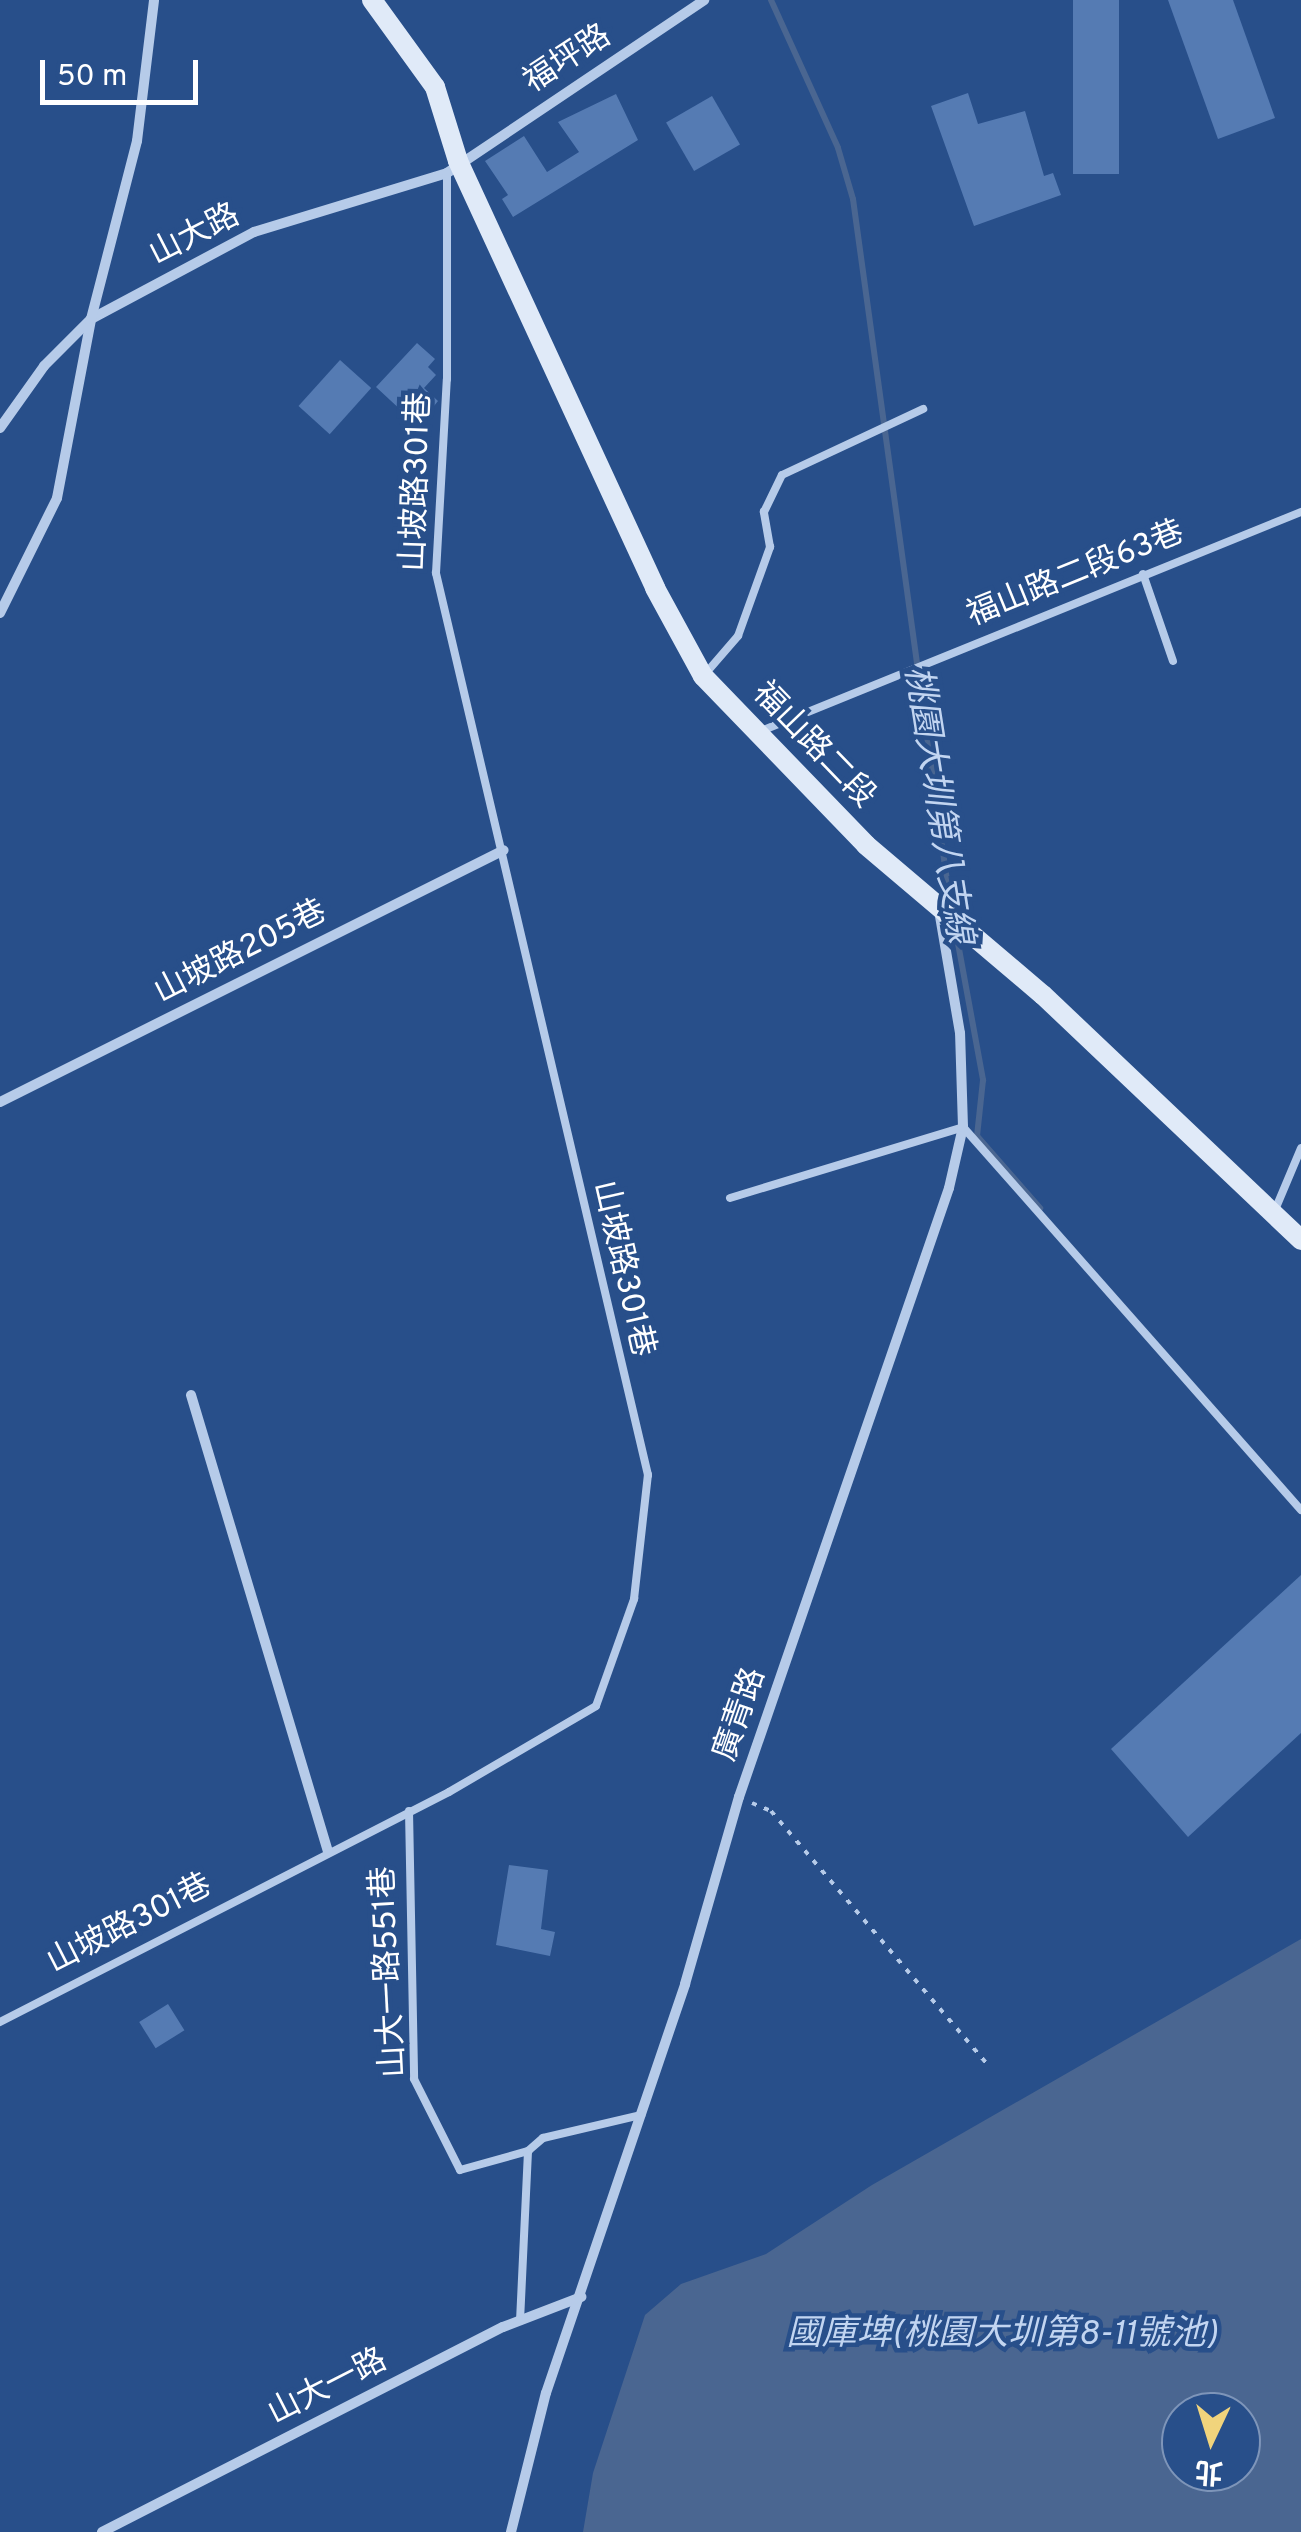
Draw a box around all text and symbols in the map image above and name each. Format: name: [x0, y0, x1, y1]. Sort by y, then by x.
street label: 福坪路: [517, 18, 619, 102]
scale bar: [45, 40, 202, 102]
text: 50 m: [57, 59, 127, 96]
street label: 山大路: [144, 197, 246, 275]
street label: 山坡路301巷: [396, 392, 440, 572]
street label: 福山路二段63巷: [962, 514, 1190, 636]
water label: 桃園大圳第八支線: [894, 663, 980, 947]
street label: 福山路二段: [744, 675, 882, 817]
street label: 山坡路205巷: [149, 893, 333, 1013]
street label: 山坡路301巷: [583, 1177, 661, 1361]
street label: 廣青路: [707, 1663, 775, 1767]
street label: 山大一路551巷: [365, 1865, 415, 2079]
street label: 山坡路301巷: [41, 1867, 219, 1983]
water label: 國庫埤(桃園大圳第8-11號池): [786, 2314, 1218, 2356]
street label: 山大一路: [262, 2342, 394, 2434]
north arrow: [1161, 2392, 1261, 2492]
text: 北: [1194, 2451, 1224, 2489]

